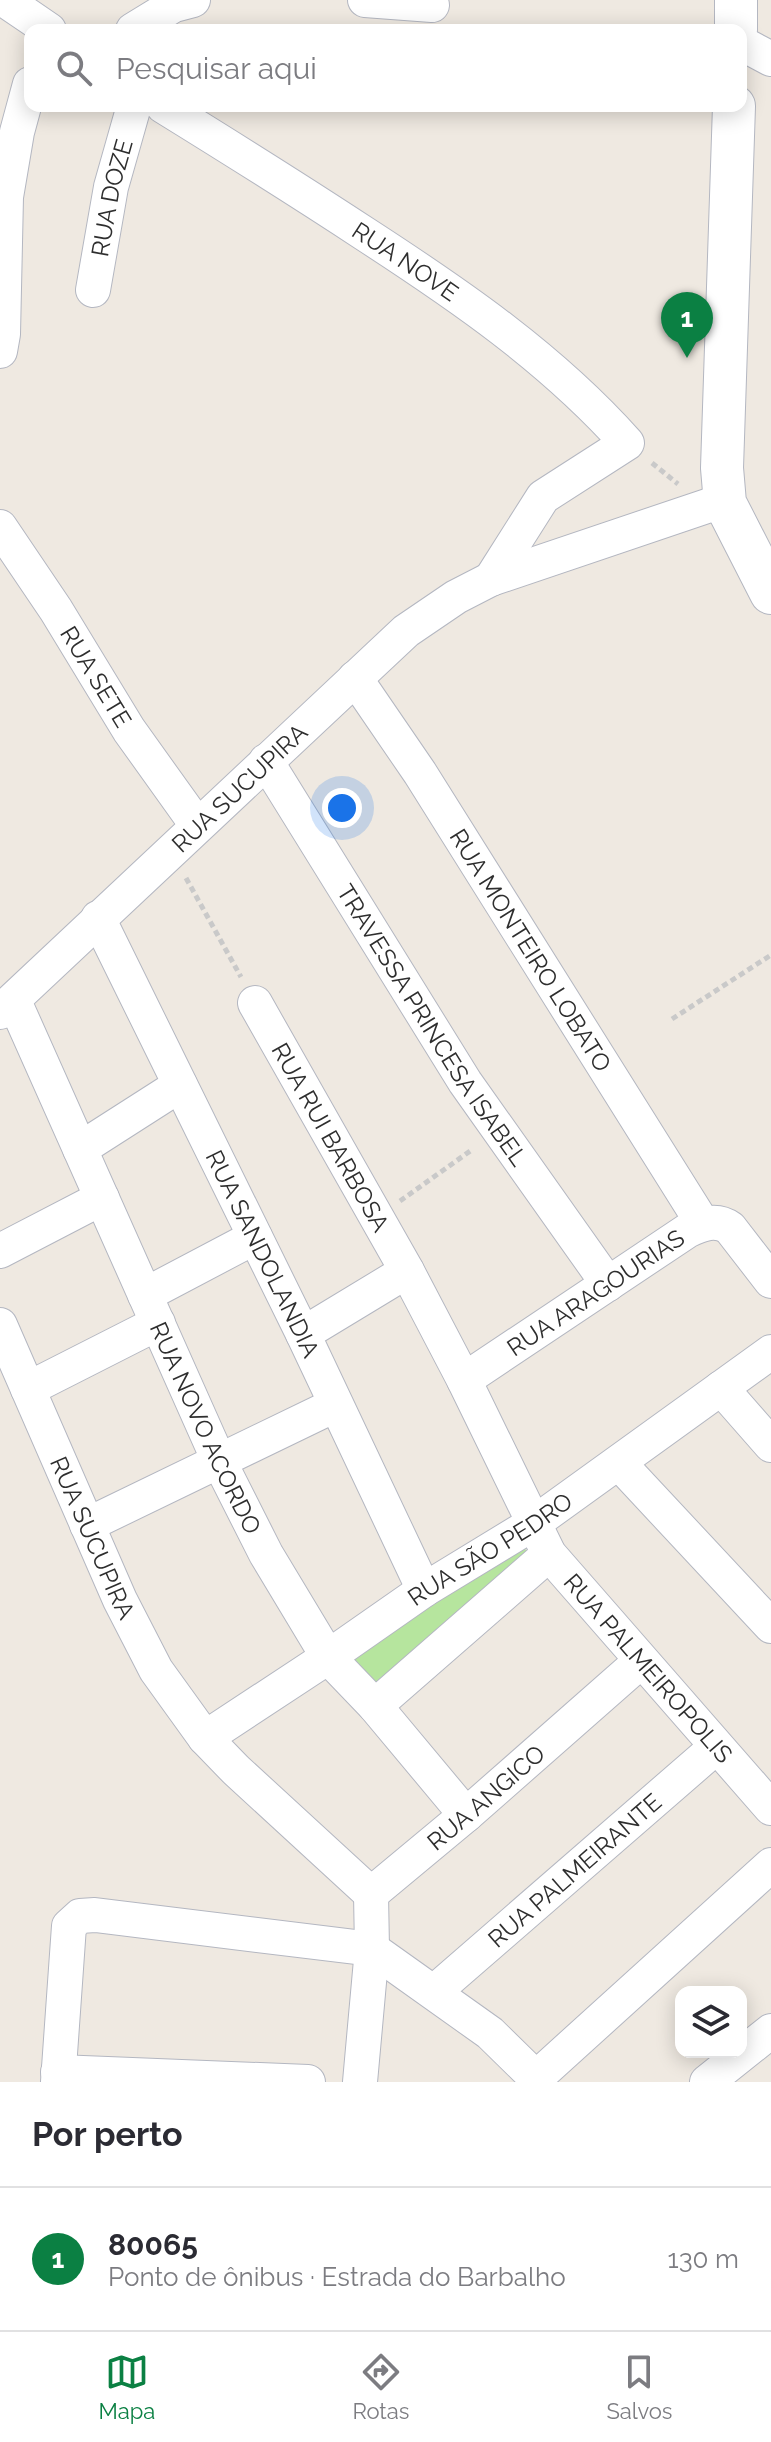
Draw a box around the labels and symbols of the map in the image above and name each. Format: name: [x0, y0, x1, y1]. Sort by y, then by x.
street label: RUA DOZE: [85, 136, 138, 259]
street label: RUA NOVE: [347, 215, 464, 307]
pin: 1: [661, 292, 713, 358]
street label: RUA SETE: [55, 621, 138, 732]
street label: RUA SUCUPIRA: [166, 717, 313, 858]
your location: [322, 788, 362, 828]
street label: RUA MONTEIRO LOBATO: [444, 823, 618, 1077]
street label: TRAVESSA PRINCESA ISABEL: [331, 879, 534, 1171]
street label: RUA RUI BARBOSA: [266, 1037, 396, 1237]
street label: RUA SANDOLANDIA: [200, 1145, 326, 1362]
street label: RUA ARAGOURIAS: [501, 1223, 689, 1362]
street label: RUA NOVO ACORDO: [144, 1317, 268, 1539]
street label: RUA SUCUPIRA: [45, 1452, 142, 1624]
street label: RUA SÃO PEDRO: [402, 1486, 578, 1612]
street label: RUA PALMEIROPOLIS: [558, 1567, 739, 1768]
street label: RUA ANGICO: [421, 1738, 550, 1856]
street label: RUA PALMEIRANTE: [482, 1787, 667, 1953]

